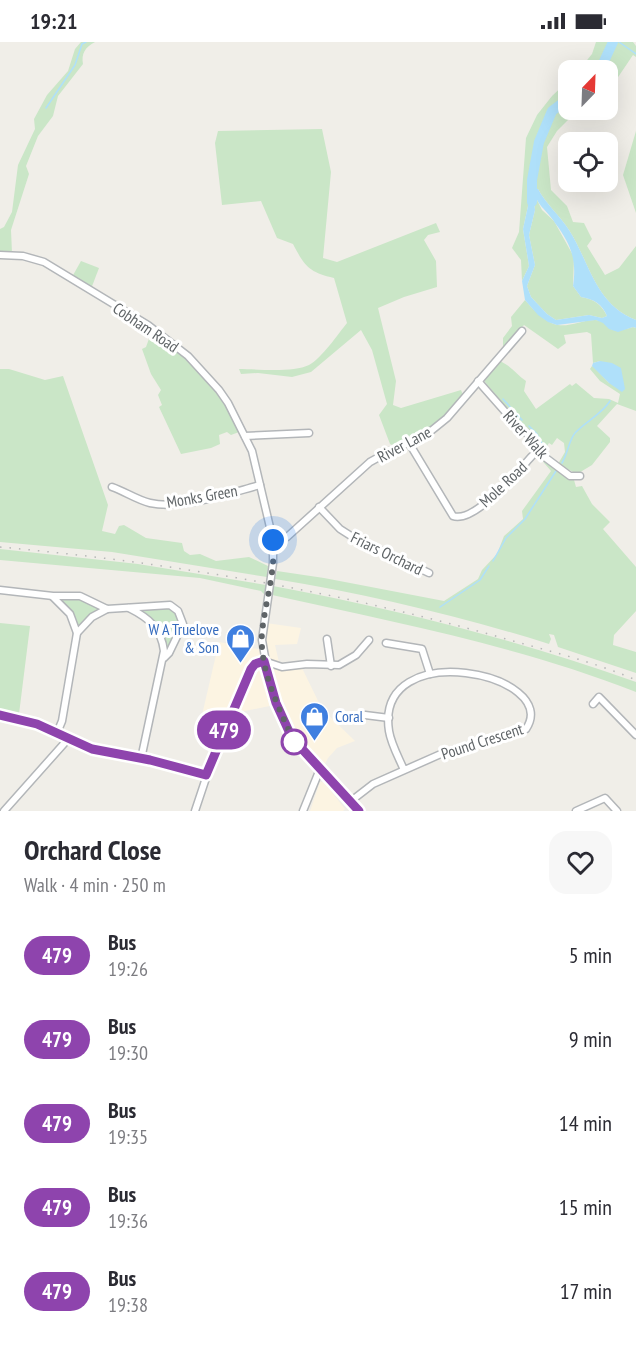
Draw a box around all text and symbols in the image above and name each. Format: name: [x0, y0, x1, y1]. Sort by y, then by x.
text: 19:21: [30, 7, 78, 35]
north arrow: [558, 60, 618, 120]
map controls: [558, 60, 618, 192]
button: locate: [558, 132, 618, 192]
street label: Cobham Road: [109, 298, 183, 356]
street label: River Walk: [499, 406, 553, 463]
street label: River Lane: [374, 422, 434, 466]
street label: Mole Road: [475, 457, 531, 511]
street label: Monks Green: [165, 480, 239, 512]
your location: [258, 525, 288, 555]
street label: Friars Orchard: [348, 527, 426, 579]
place label: W A Truelove & Son: [149, 619, 219, 657]
shop icon: W A Truelove & Son: [224, 622, 256, 664]
shop icon: Coral: [298, 700, 330, 742]
place label: Coral: [335, 706, 364, 726]
line badge: 479: [190, 710, 258, 750]
text: 479: [209, 717, 239, 744]
street label: Pound Crescent: [439, 718, 526, 764]
unlabelled marker: [281, 729, 307, 755]
text: Orchard Close: [24, 831, 162, 868]
button: heart: [549, 831, 612, 894]
text: Walk · 4 min · 250 m: [24, 872, 166, 898]
text: Bus: [108, 928, 136, 956]
text: 5 min: [569, 941, 612, 969]
text: 479: [42, 942, 72, 969]
text: 19:26: [108, 956, 148, 982]
text: Bus: [108, 1012, 136, 1040]
text: 9 min: [569, 1025, 612, 1053]
text: 479: [42, 1026, 72, 1053]
text: 19:30: [108, 1040, 148, 1066]
text: Bus: [108, 1096, 136, 1124]
text: 14 min: [559, 1109, 612, 1137]
text: 479: [42, 1110, 72, 1137]
text: 19:35: [108, 1124, 148, 1150]
text: Bus: [108, 1180, 136, 1208]
text: 15 min: [559, 1193, 612, 1221]
text: 479: [42, 1194, 72, 1221]
text: 19:36: [108, 1208, 148, 1234]
text: Bus: [108, 1264, 136, 1292]
text: 17 min: [560, 1277, 612, 1305]
text: 479: [42, 1278, 72, 1305]
text: 19:38: [108, 1292, 148, 1318]

